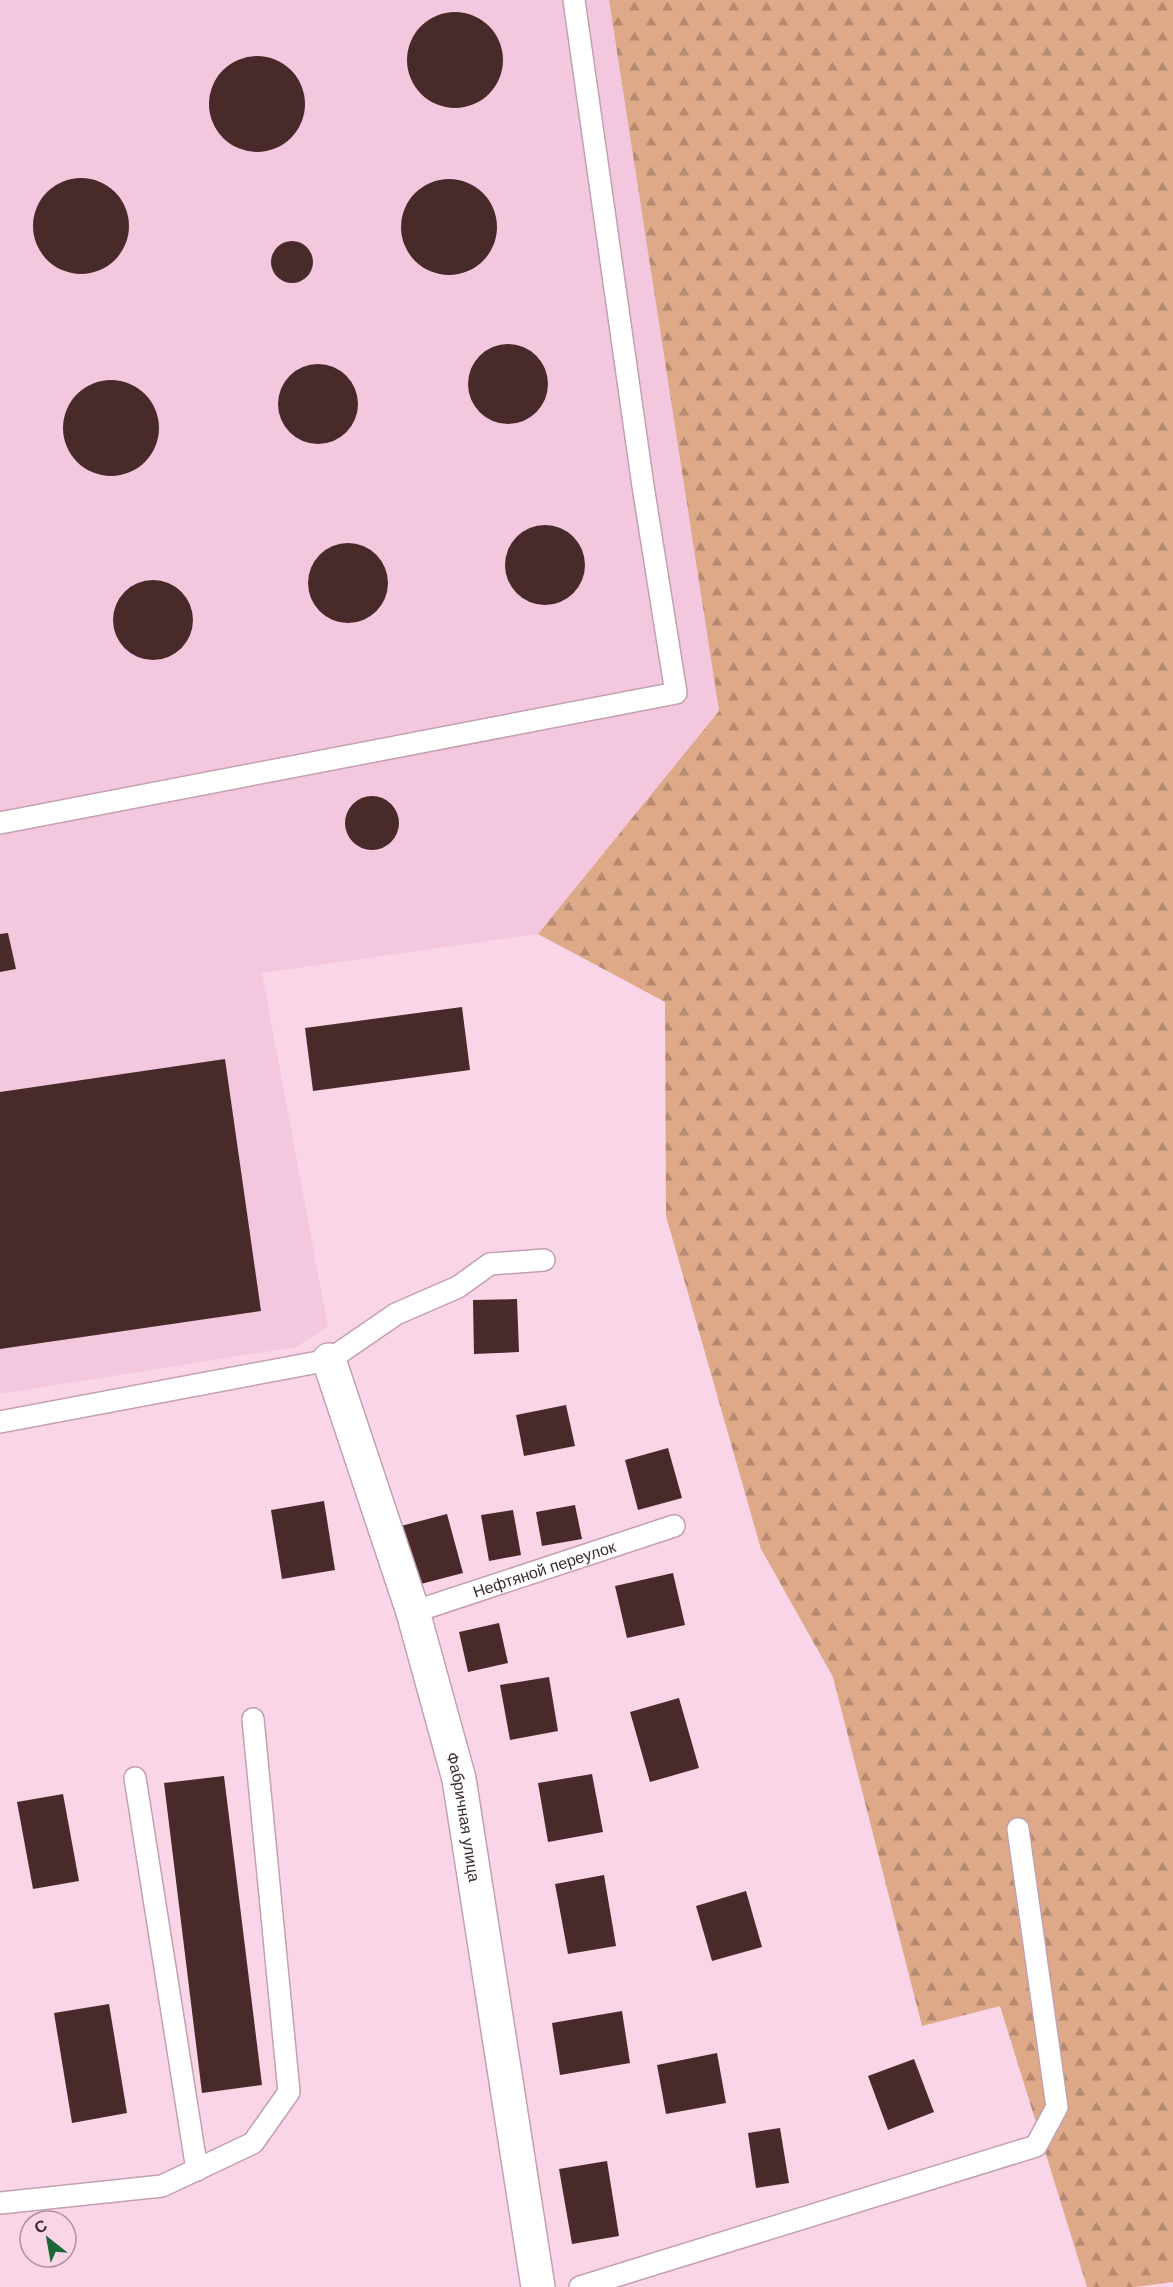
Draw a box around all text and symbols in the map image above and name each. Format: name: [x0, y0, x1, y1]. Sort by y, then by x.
street label: Нефтяной переулок: [471, 1538, 618, 1601]
street label: Фабричная улица: [443, 1750, 483, 1883]
north arrow: [18, 2209, 78, 2269]
text: С: [31, 2216, 50, 2237]

